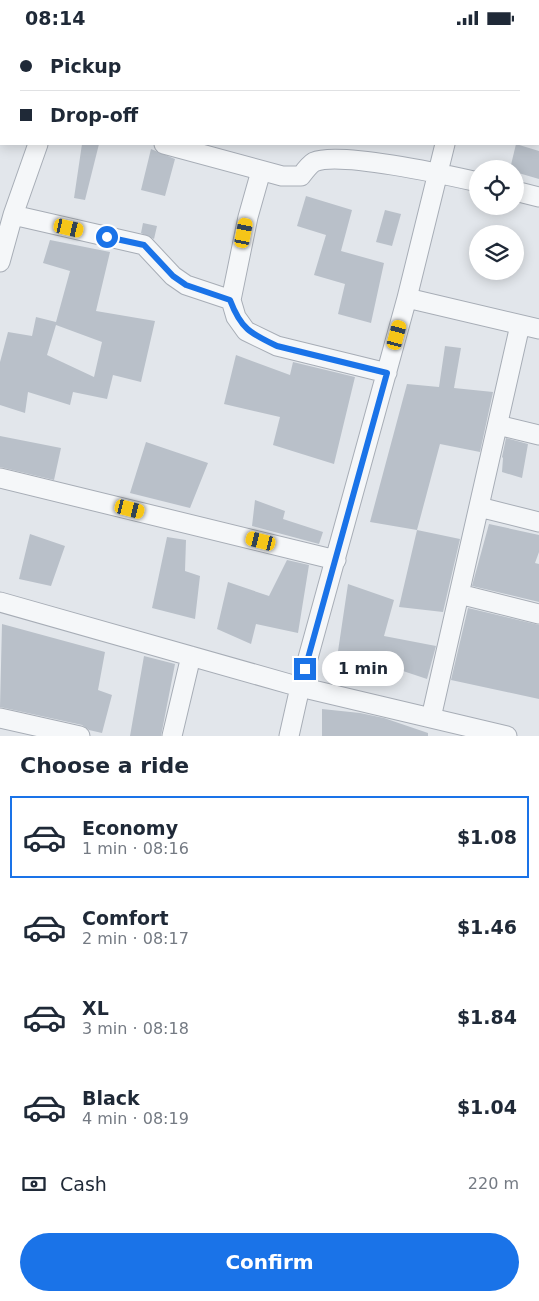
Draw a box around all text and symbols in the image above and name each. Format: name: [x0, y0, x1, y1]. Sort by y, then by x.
text: 08:14: [25, 7, 85, 29]
text: Pickup: [50, 55, 121, 77]
text: Drop-off: [50, 104, 138, 126]
map controls: [469, 160, 524, 280]
button: locate: [469, 160, 524, 215]
car: [52, 217, 85, 239]
car: [233, 217, 254, 249]
button: layers: [469, 225, 524, 280]
route start: [96, 226, 118, 248]
car: [385, 319, 408, 351]
car: [113, 498, 146, 520]
car: [244, 530, 277, 552]
callout: 1 min: [322, 651, 405, 687]
route end: [294, 658, 316, 680]
text: 1 min: [338, 659, 388, 678]
text: Choose a ride: [20, 753, 189, 778]
icon: car: [22, 815, 67, 860]
text: Economy: [82, 817, 178, 839]
text: $1.08: [457, 826, 517, 848]
text: 1 min · 08:16: [82, 839, 189, 858]
icon: car: [22, 905, 67, 950]
text: Comfort: [82, 907, 169, 929]
text: $1.46: [457, 916, 517, 938]
text: 2 min · 08:17: [82, 929, 189, 948]
icon: car: [22, 995, 67, 1040]
text: XL: [82, 997, 109, 1019]
text: $1.84: [457, 1006, 517, 1028]
text: 3 min · 08:18: [82, 1019, 189, 1038]
icon: car: [22, 1085, 67, 1130]
text: Black: [82, 1087, 140, 1109]
text: $1.04: [457, 1096, 517, 1118]
text: 4 min · 08:19: [82, 1109, 189, 1128]
icon: cash: [20, 1170, 48, 1198]
text: Cash: [60, 1173, 107, 1195]
text: 220 m: [468, 1174, 519, 1193]
button: Confirm: [20, 1233, 519, 1291]

